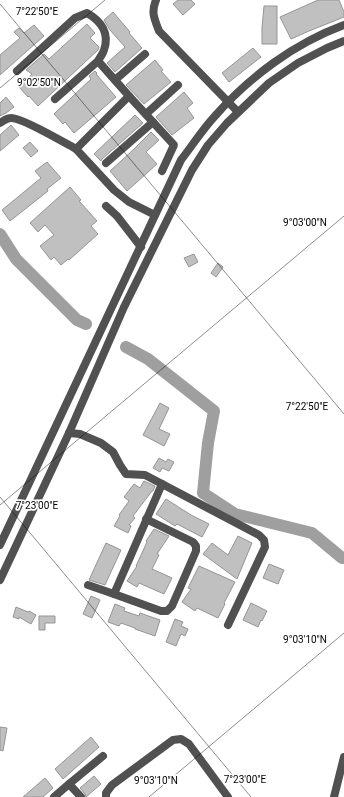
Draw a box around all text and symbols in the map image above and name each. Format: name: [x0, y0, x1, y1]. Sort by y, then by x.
text: 7°22'50"E: [16, 6, 59, 17]
text: 9°02'50"N: [17, 77, 61, 88]
text: 9°03'00"N: [283, 217, 327, 228]
text: 7°22'50"E: [286, 401, 329, 412]
text: 7°23'00"E: [16, 500, 59, 511]
text: 9°03'10"N: [283, 634, 327, 645]
text: 7°23'00"E: [224, 774, 267, 785]
text: 9°03'10"N: [134, 775, 178, 786]

